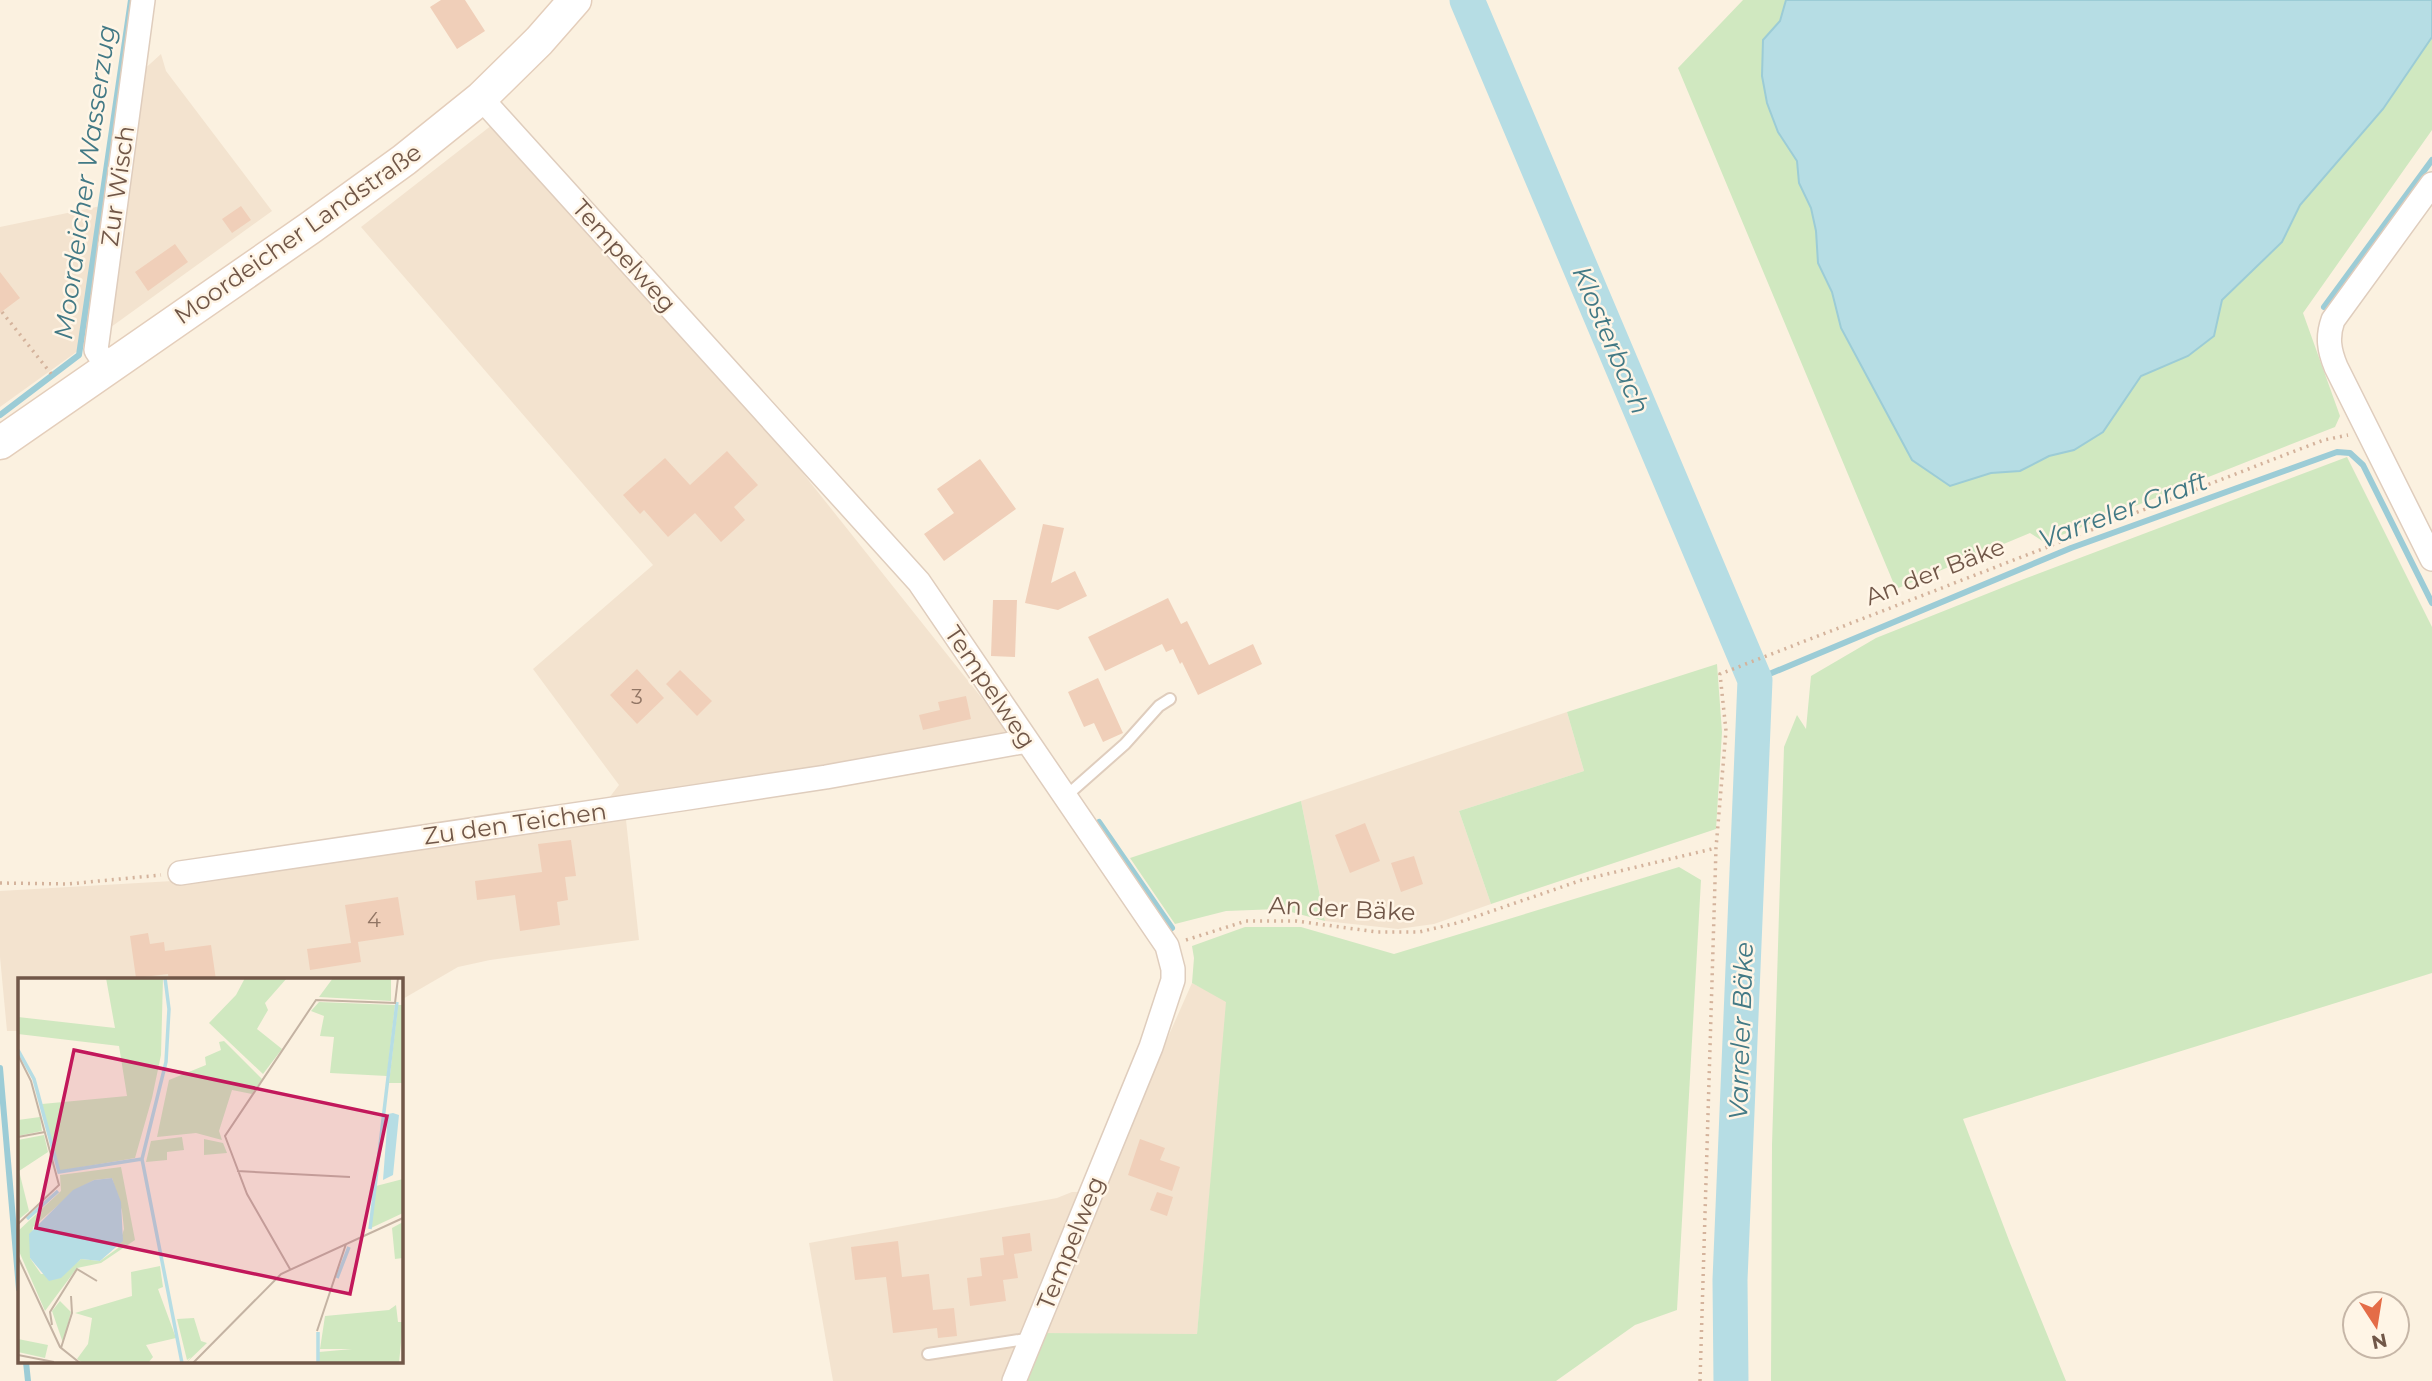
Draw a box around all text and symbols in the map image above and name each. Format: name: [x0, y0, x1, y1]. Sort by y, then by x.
water label: Moordeicher Wasserzug: [47, 23, 123, 341]
street label: Zur Wisch: [95, 124, 140, 248]
street label: Moordeicher Landstraße: [169, 137, 427, 330]
street label: Tempelweg: [566, 193, 682, 318]
water label: Klosterbach: [1565, 261, 1657, 419]
water label: Varreler Graft: [2034, 464, 2212, 555]
street label: An der Bäke: [1861, 532, 2009, 611]
street label: Tempelweg: [939, 620, 1042, 753]
house number: 3: [631, 684, 643, 709]
street label: Zu den Teichen: [421, 796, 608, 851]
street label: An der Bäke: [1268, 890, 1416, 927]
house number: 4: [367, 907, 381, 932]
water label: Varreler Bäke: [1722, 941, 1760, 1121]
inset map: [18, 978, 402, 1364]
street label: Tempelweg: [1031, 1172, 1110, 1314]
north arrow: [2341, 1290, 2411, 1360]
text: N: [2370, 1328, 2389, 1354]

